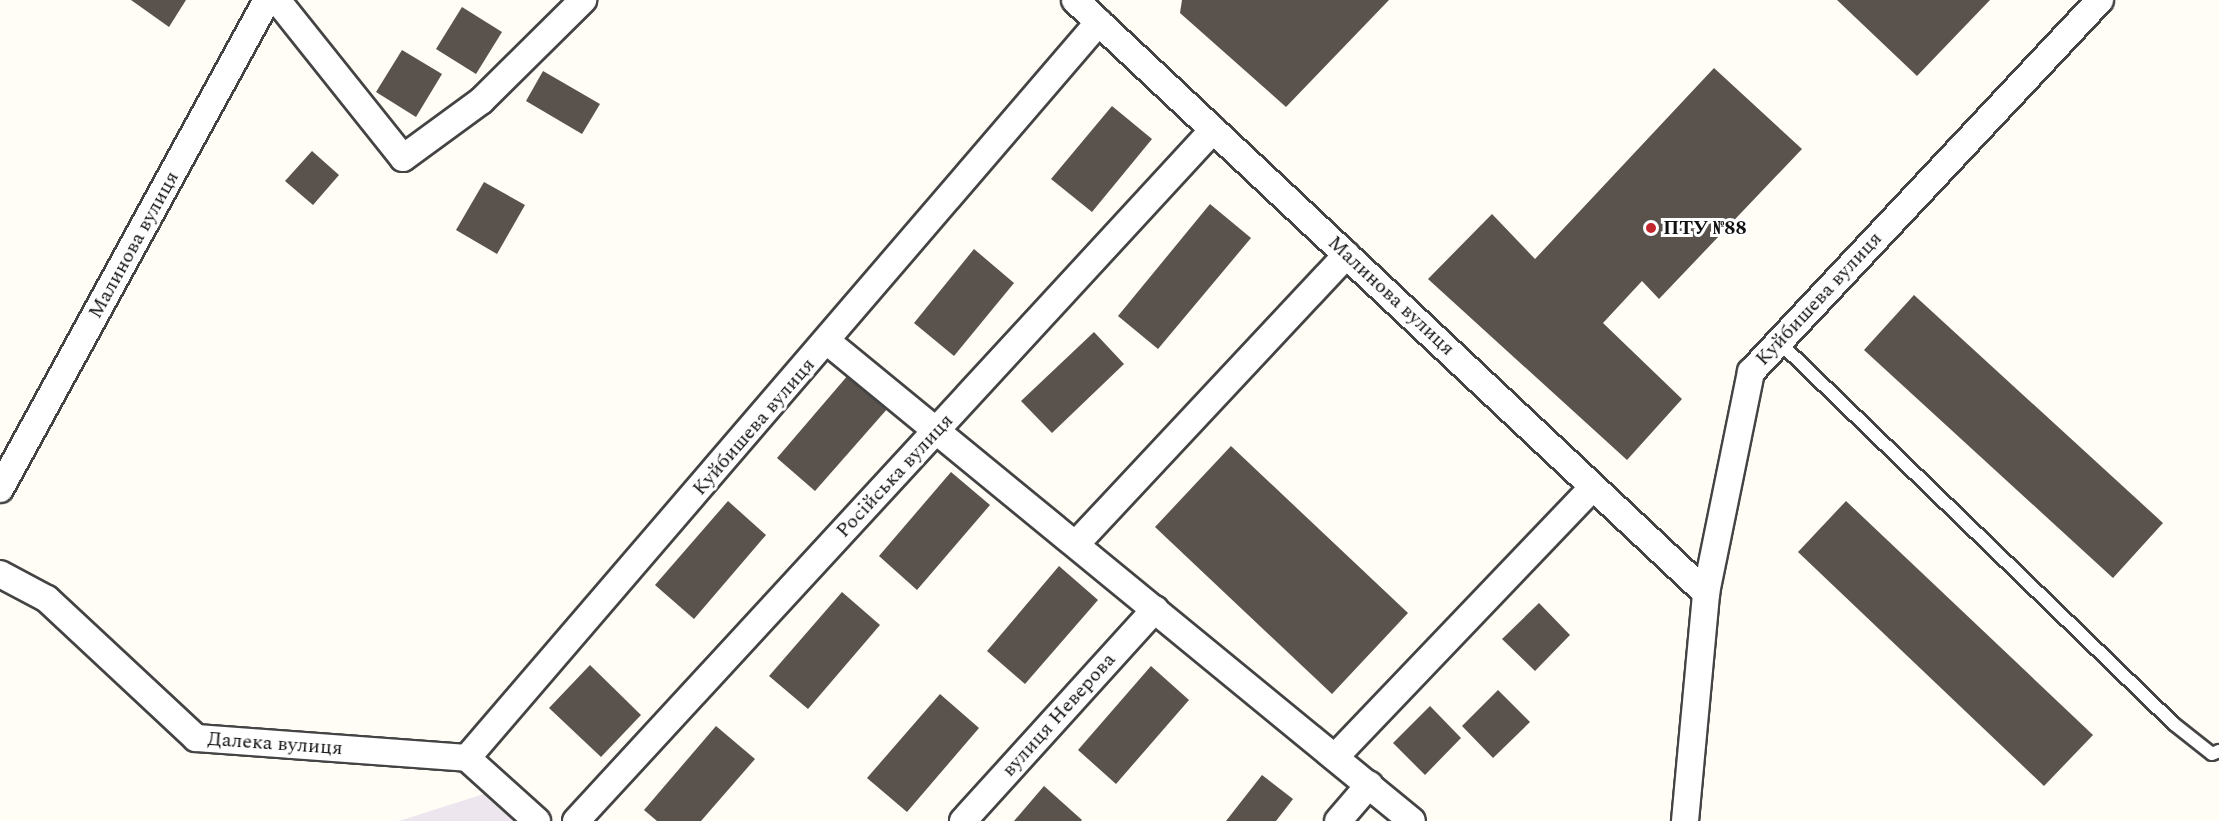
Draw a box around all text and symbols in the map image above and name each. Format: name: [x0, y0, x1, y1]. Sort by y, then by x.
street label: Малинова вулиця: [84, 167, 184, 323]
place label: ПТУ №88: [1663, 216, 1747, 240]
marker: ПТУ №88: [1644, 221, 1658, 235]
street label: Куйбишева вулиця: [1751, 227, 1887, 371]
street label: Малинова вулиця: [1323, 231, 1459, 361]
street label: Куйбишева вулиця: [688, 353, 820, 501]
street label: Російська вулиця: [831, 409, 959, 543]
street label: вулиця Неверова: [997, 648, 1121, 782]
street label: Далека вулиця: [207, 727, 343, 761]

